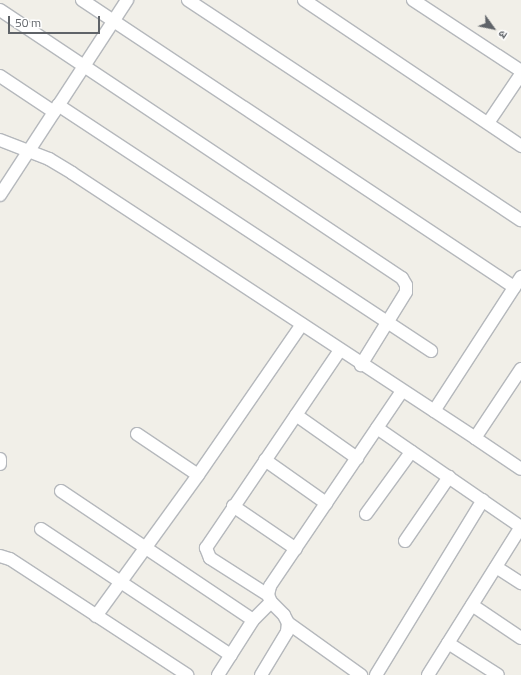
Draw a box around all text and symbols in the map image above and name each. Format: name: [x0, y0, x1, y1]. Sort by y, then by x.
scale bar: [10, 8, 102, 34]
north arrow: [473, 8, 513, 48]
text: 50 m: [15, 13, 41, 32]
text: उ: [495, 27, 512, 42]

